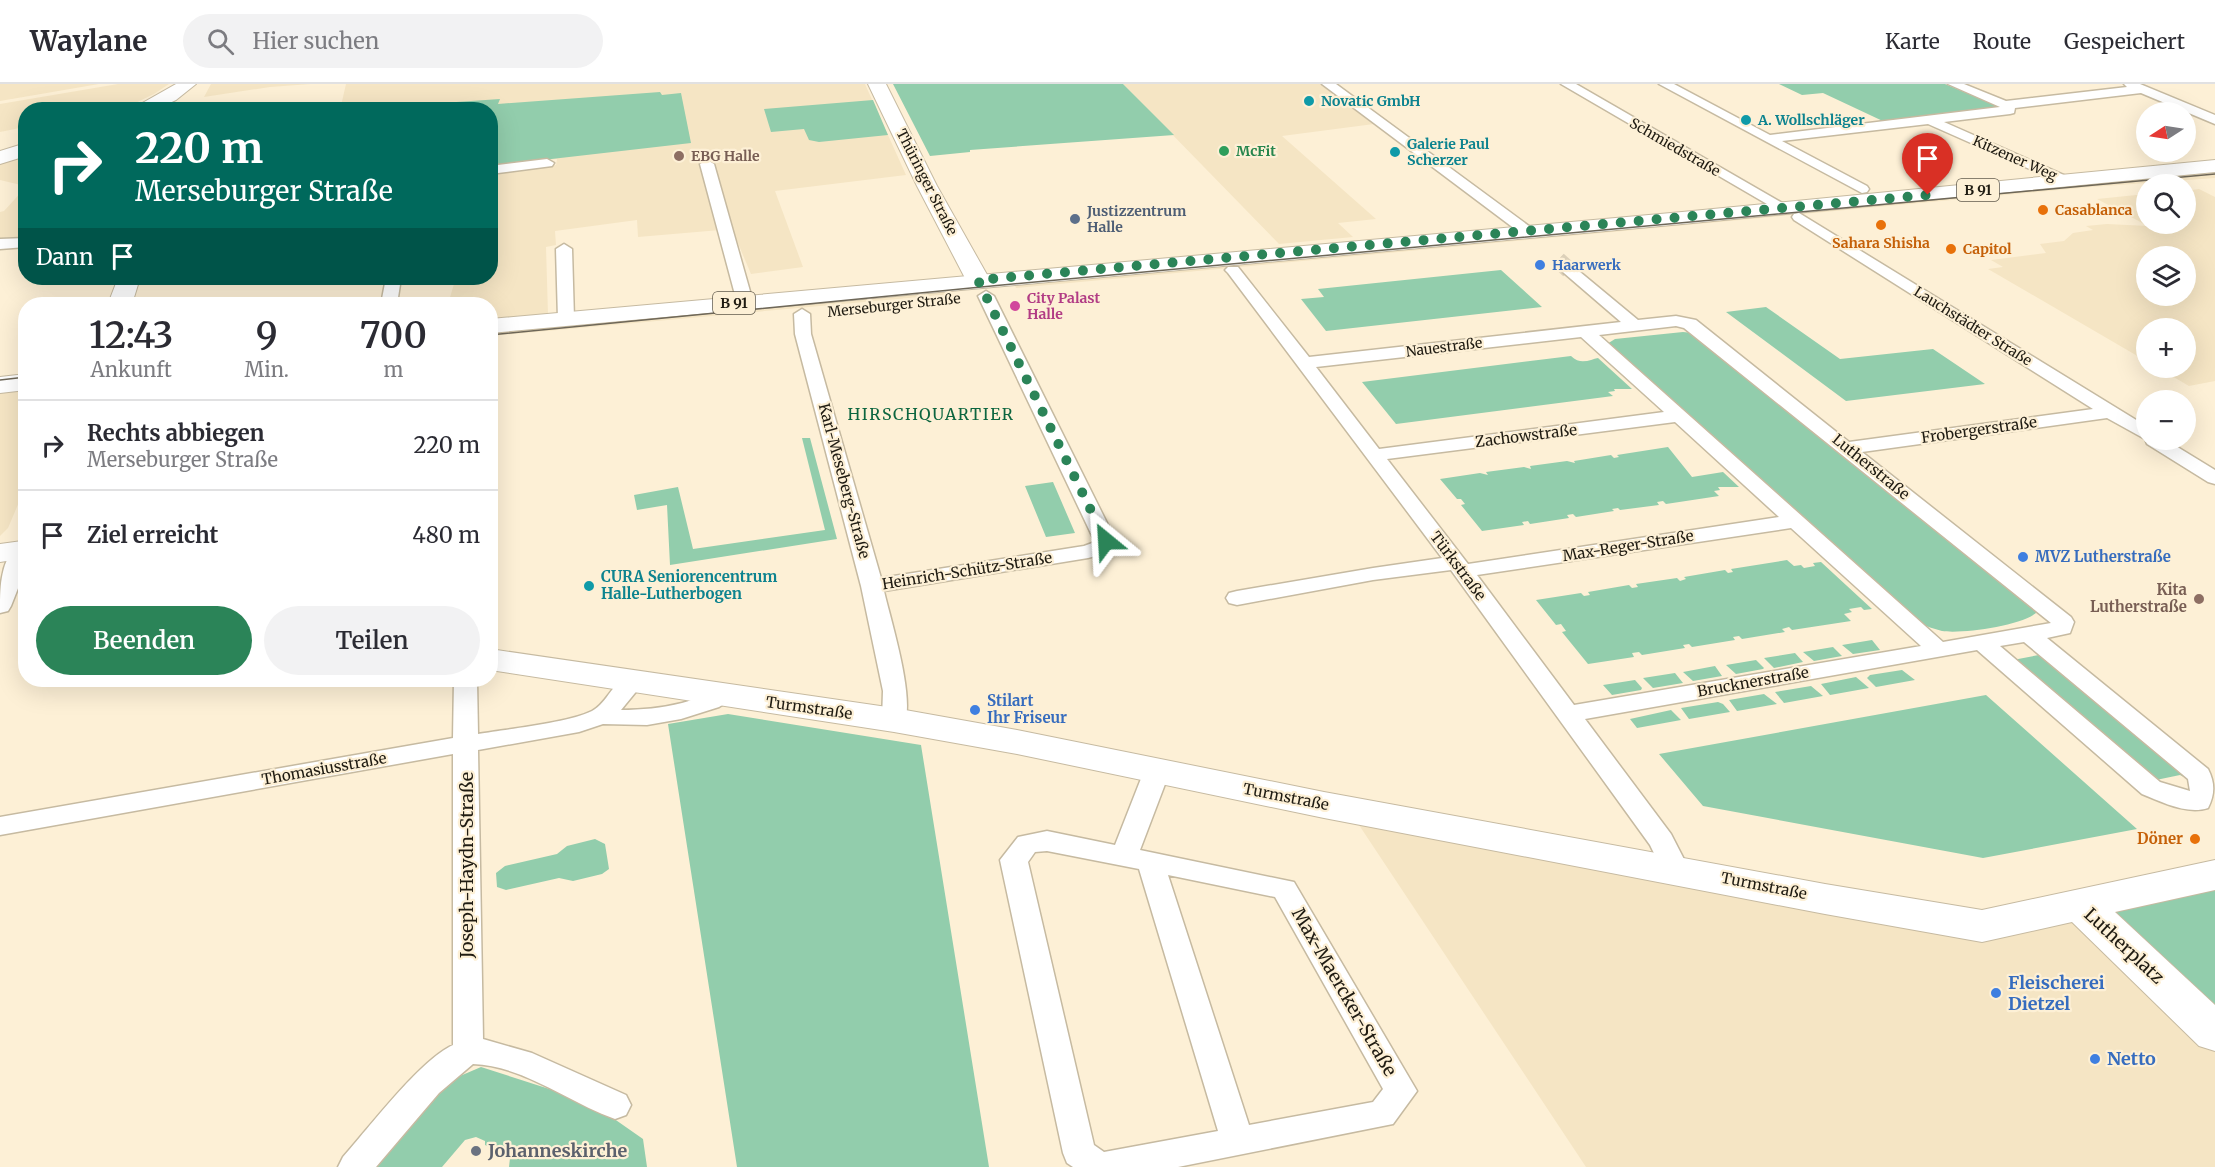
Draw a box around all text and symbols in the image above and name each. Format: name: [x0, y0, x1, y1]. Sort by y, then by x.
search box: [183, 14, 603, 68]
text: Waylane: [30, 23, 147, 59]
icon: search: [204, 25, 237, 58]
text: Hier suchen: [252, 27, 379, 55]
text: Karte: [1885, 28, 1940, 55]
text: Route: [1973, 28, 2031, 55]
text: Gespeichert: [2064, 28, 2185, 55]
place label: Novatic GmbH: [1321, 92, 1421, 110]
marker: Novatic GmbH: [1302, 94, 1316, 108]
north arrow: [2136, 102, 2196, 162]
map controls: [2136, 102, 2196, 450]
place label: A. Wollschläger: [1757, 111, 1865, 129]
marker: A. Wollschläger: [1739, 113, 1753, 127]
street label: Schmiedstraße: [1626, 114, 1724, 180]
text: 220 m: [135, 122, 263, 174]
icon: right: [36, 126, 114, 204]
street label: Thüringer Straße: [893, 126, 961, 238]
street label: Kitzener Weg: [1970, 131, 2060, 185]
pin: [1902, 133, 1953, 195]
place label: Galerie Paul Scherzer: [1407, 135, 1490, 169]
place label: McFit: [1236, 142, 1276, 160]
icon: arrive: [1911, 142, 1944, 175]
marker: McFit: [1217, 144, 1231, 158]
marker: Galerie Paul Scherzer: [1388, 145, 1402, 159]
place label: EBG Halle: [691, 147, 760, 165]
marker: EBG Halle: [672, 149, 686, 163]
text: Merseburger Straße: [135, 174, 393, 208]
button: search: [2136, 174, 2196, 234]
road number: B 91: [1957, 179, 1999, 201]
place label: Casablanca: [2055, 201, 2133, 219]
place label: Justizzentrum Halle: [1086, 202, 1186, 236]
marker: Casablanca: [2036, 203, 2050, 217]
marker: Justizzentrum Halle: [1068, 212, 1082, 226]
marker: Sahara Shisha: [1874, 218, 1888, 232]
place label: Sahara Shisha: [1832, 234, 1930, 252]
icon: arrive: [106, 240, 139, 273]
place label: Capitol: [1963, 240, 2012, 258]
marker: Capitol: [1944, 242, 1958, 256]
text: Dann: [36, 243, 94, 271]
button: layers: [2136, 246, 2196, 306]
place label: Haarwerk: [1552, 256, 1622, 274]
marker: Haarwerk: [1533, 258, 1547, 272]
street label: Lauchstädter Straße: [1911, 282, 2035, 370]
street label: Merseburger Straße: [827, 289, 961, 321]
place label: City Palast Halle: [1027, 289, 1101, 323]
road number: B 91: [713, 292, 755, 314]
marker: City Palast Halle: [1008, 299, 1022, 313]
text: 12:43: [89, 313, 173, 358]
text: 9: [256, 313, 278, 358]
text: 700: [360, 313, 427, 358]
button: +: [2136, 318, 2196, 378]
street label: Nauestraße: [1405, 333, 1483, 361]
text: Ankunft: [91, 357, 172, 382]
text: Min.: [244, 357, 289, 382]
text: m: [383, 357, 403, 382]
button: −: [2136, 390, 2196, 450]
street label: Karl-Meseberg-Straße: [815, 401, 874, 561]
district label: HIRSCHQUARTIER: [848, 404, 1014, 424]
street label: Frobergerstraße: [1920, 412, 2038, 447]
text: Rechts abbiegen: [87, 419, 264, 447]
street label: Zachowstraße: [1474, 420, 1578, 451]
icon: right: [36, 429, 69, 462]
street label: Lutherstraße: [1829, 430, 1914, 504]
text: 220 m: [413, 431, 480, 459]
text: Merseburger Straße: [87, 447, 278, 472]
position arrow: [1074, 509, 1138, 573]
icon: arrive: [36, 519, 69, 552]
text: Ziel erreicht: [87, 521, 218, 549]
text: 480 m: [412, 521, 480, 549]
street label: Max-Reger-Straße: [1561, 526, 1695, 565]
street label: Türkstraße: [1426, 527, 1491, 604]
place label: MVZ Lutherstraße: [2035, 547, 2171, 566]
street label: Heinrich-Schütz-Straße: [881, 548, 1053, 593]
marker: MVZ Lutherstraße: [2016, 550, 2030, 564]
place label: CURA Seniorencentrum Halle-Lutherbogen: [601, 567, 777, 603]
marker: CURA Seniorencentrum Halle-Lutherbogen: [582, 579, 596, 593]
place label: Kita Lutherstraße: [2090, 580, 2188, 616]
marker: Kita Lutherstraße: [2192, 592, 2206, 606]
button: Beenden: [36, 606, 252, 675]
button: Teilen: [264, 606, 480, 675]
street label: Brucknerstraße: [1696, 662, 1810, 701]
place label: Stilart Ihr Friseur: [987, 691, 1067, 727]
street label: Turmstraße: [765, 692, 854, 723]
marker: Stilart Ihr Friseur: [968, 703, 982, 717]
street label: Thomasiusstraße: [260, 748, 388, 789]
street label: Joseph-Haydn-Straße: [455, 772, 478, 959]
street label: Turmstraße: [1242, 779, 1331, 814]
place label: Döner: [2137, 829, 2183, 848]
marker: Döner: [2188, 832, 2202, 846]
street label: Turmstraße: [1720, 868, 1809, 903]
street label: Max-Maercker-Straße: [1287, 903, 1402, 1080]
street label: Lutherplatz: [2080, 903, 2169, 989]
place label: Fleischerei Dietzel: [2008, 971, 2105, 1015]
marker: Fleischerei Dietzel: [1989, 986, 2003, 1000]
place label: Netto: [2107, 1047, 2156, 1070]
marker: Netto: [2088, 1052, 2102, 1066]
place label: Johanneskirche: [487, 1139, 627, 1162]
marker: Johanneskirche: [469, 1144, 483, 1158]

